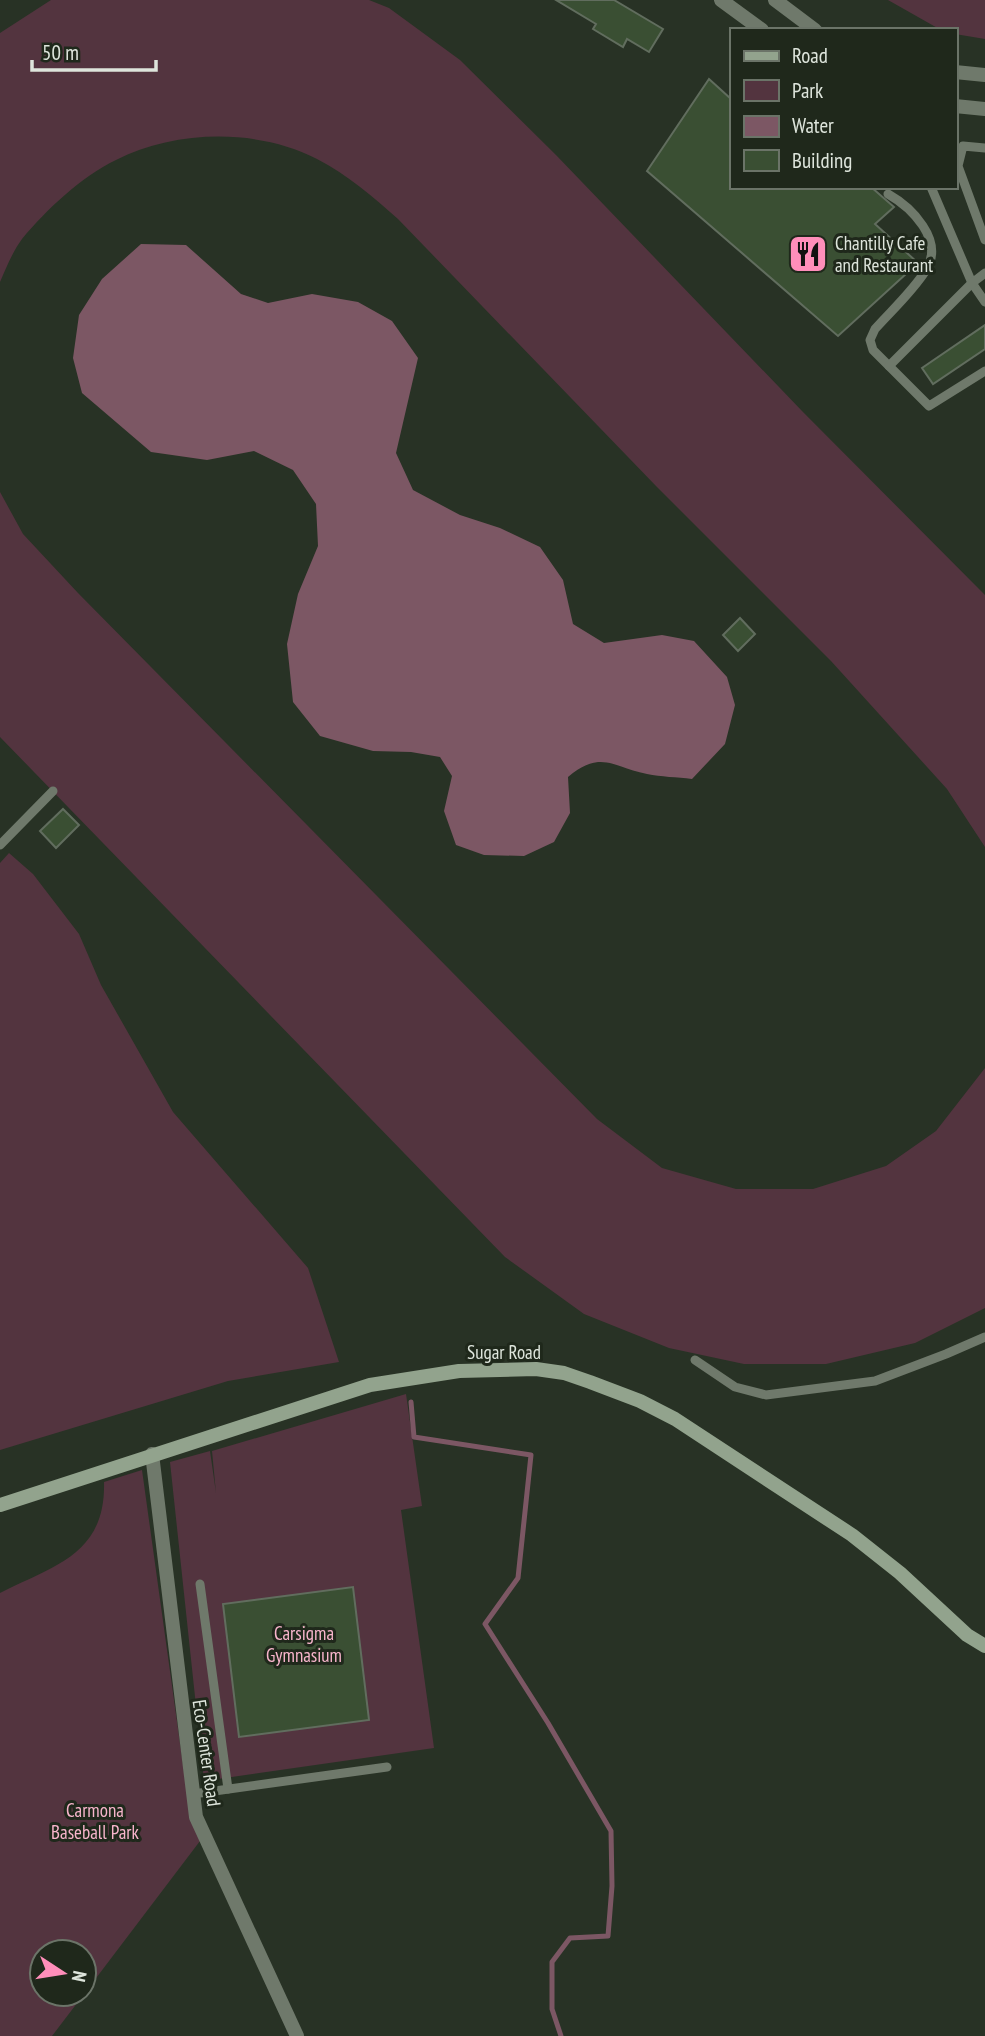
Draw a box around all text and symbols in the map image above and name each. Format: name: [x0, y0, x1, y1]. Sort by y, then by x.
scale bar: [32, 28, 156, 72]
legend: [730, 28, 957, 189]
text: 50 m: [42, 39, 79, 66]
text: Road: [792, 42, 828, 69]
text: Park: [792, 77, 823, 104]
text: Water: [792, 112, 834, 139]
text: Building: [792, 147, 852, 174]
place label: Chantilly Cafe and Restaurant: [835, 231, 934, 277]
restaurant icon: Chantilly Cafe and Restaurant: [787, 233, 829, 275]
street label: Sugar Road: [467, 1340, 541, 1364]
park label: Carsigma Gymnasium: [266, 1621, 342, 1667]
street label: Eco-Center Road: [188, 1698, 226, 1808]
park label: Carmona Baseball Park: [51, 1798, 140, 1844]
north arrow: [28, 1938, 98, 2008]
text: N: [67, 1969, 92, 1984]

